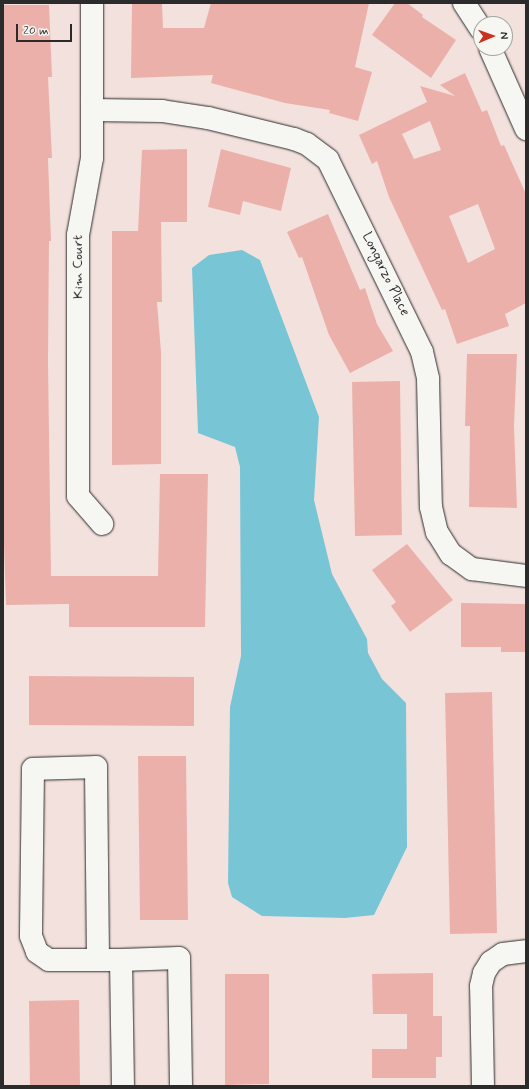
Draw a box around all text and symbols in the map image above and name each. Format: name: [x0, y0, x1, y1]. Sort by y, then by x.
scale bar: [18, 16, 74, 42]
north arrow: [473, 16, 513, 56]
text: 20 m: [23, 23, 49, 39]
text: N: [497, 32, 511, 40]
street label: Longarzo Place: [359, 230, 413, 318]
street label: Kim Court: [70, 235, 86, 299]

